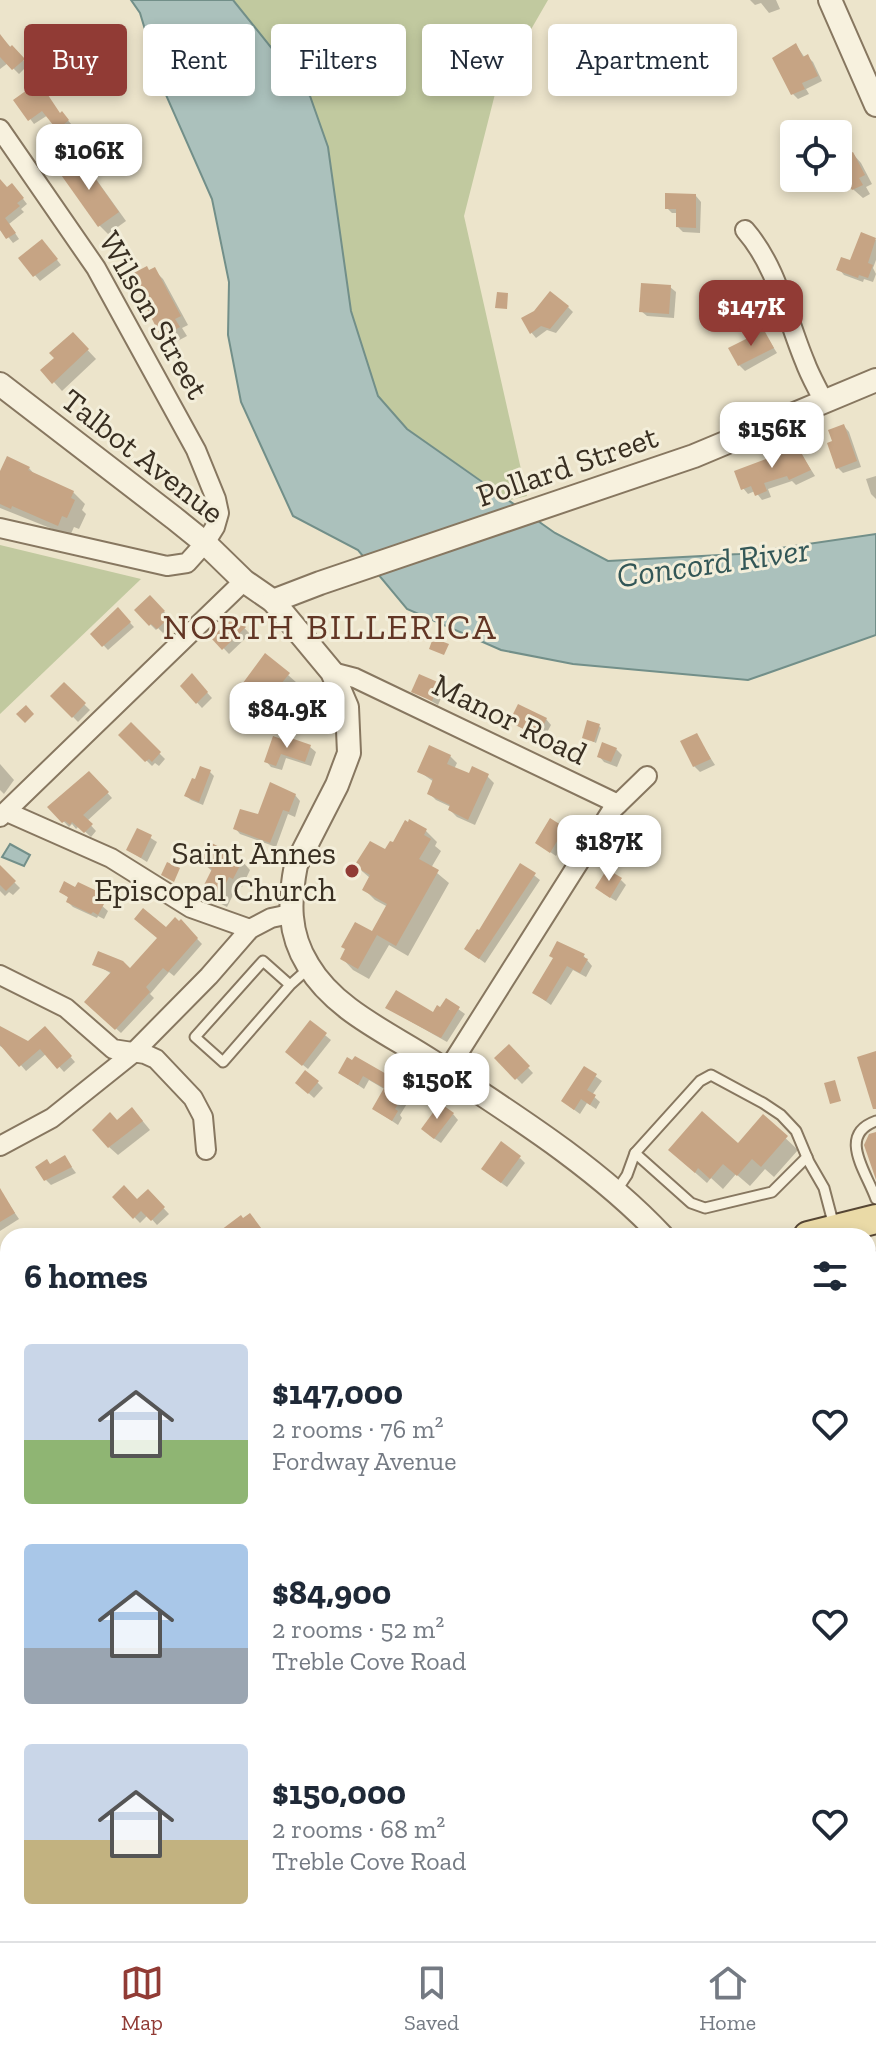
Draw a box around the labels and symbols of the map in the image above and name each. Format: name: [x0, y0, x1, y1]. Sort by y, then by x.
pin: $106K: [33, 124, 145, 192]
street label: Wilson Street: [91, 224, 217, 406]
pin: $147K: [695, 280, 807, 348]
street label: Talbot Avenue: [54, 381, 232, 531]
pin: $156K: [716, 402, 828, 470]
street label: Pollard Street: [471, 417, 663, 515]
water label: Concord River: [614, 529, 812, 596]
district label: NORTH BILLERICA: [162, 605, 498, 648]
street label: Manor Road: [427, 665, 594, 773]
pin: $84.9K: [222, 682, 352, 750]
pin: $187K: [553, 815, 665, 883]
place label: Saint Annes Episcopal Church: [94, 834, 336, 909]
marker: Saint Annes Episcopal Church: [343, 862, 361, 880]
pin: $150K: [381, 1053, 493, 1121]

